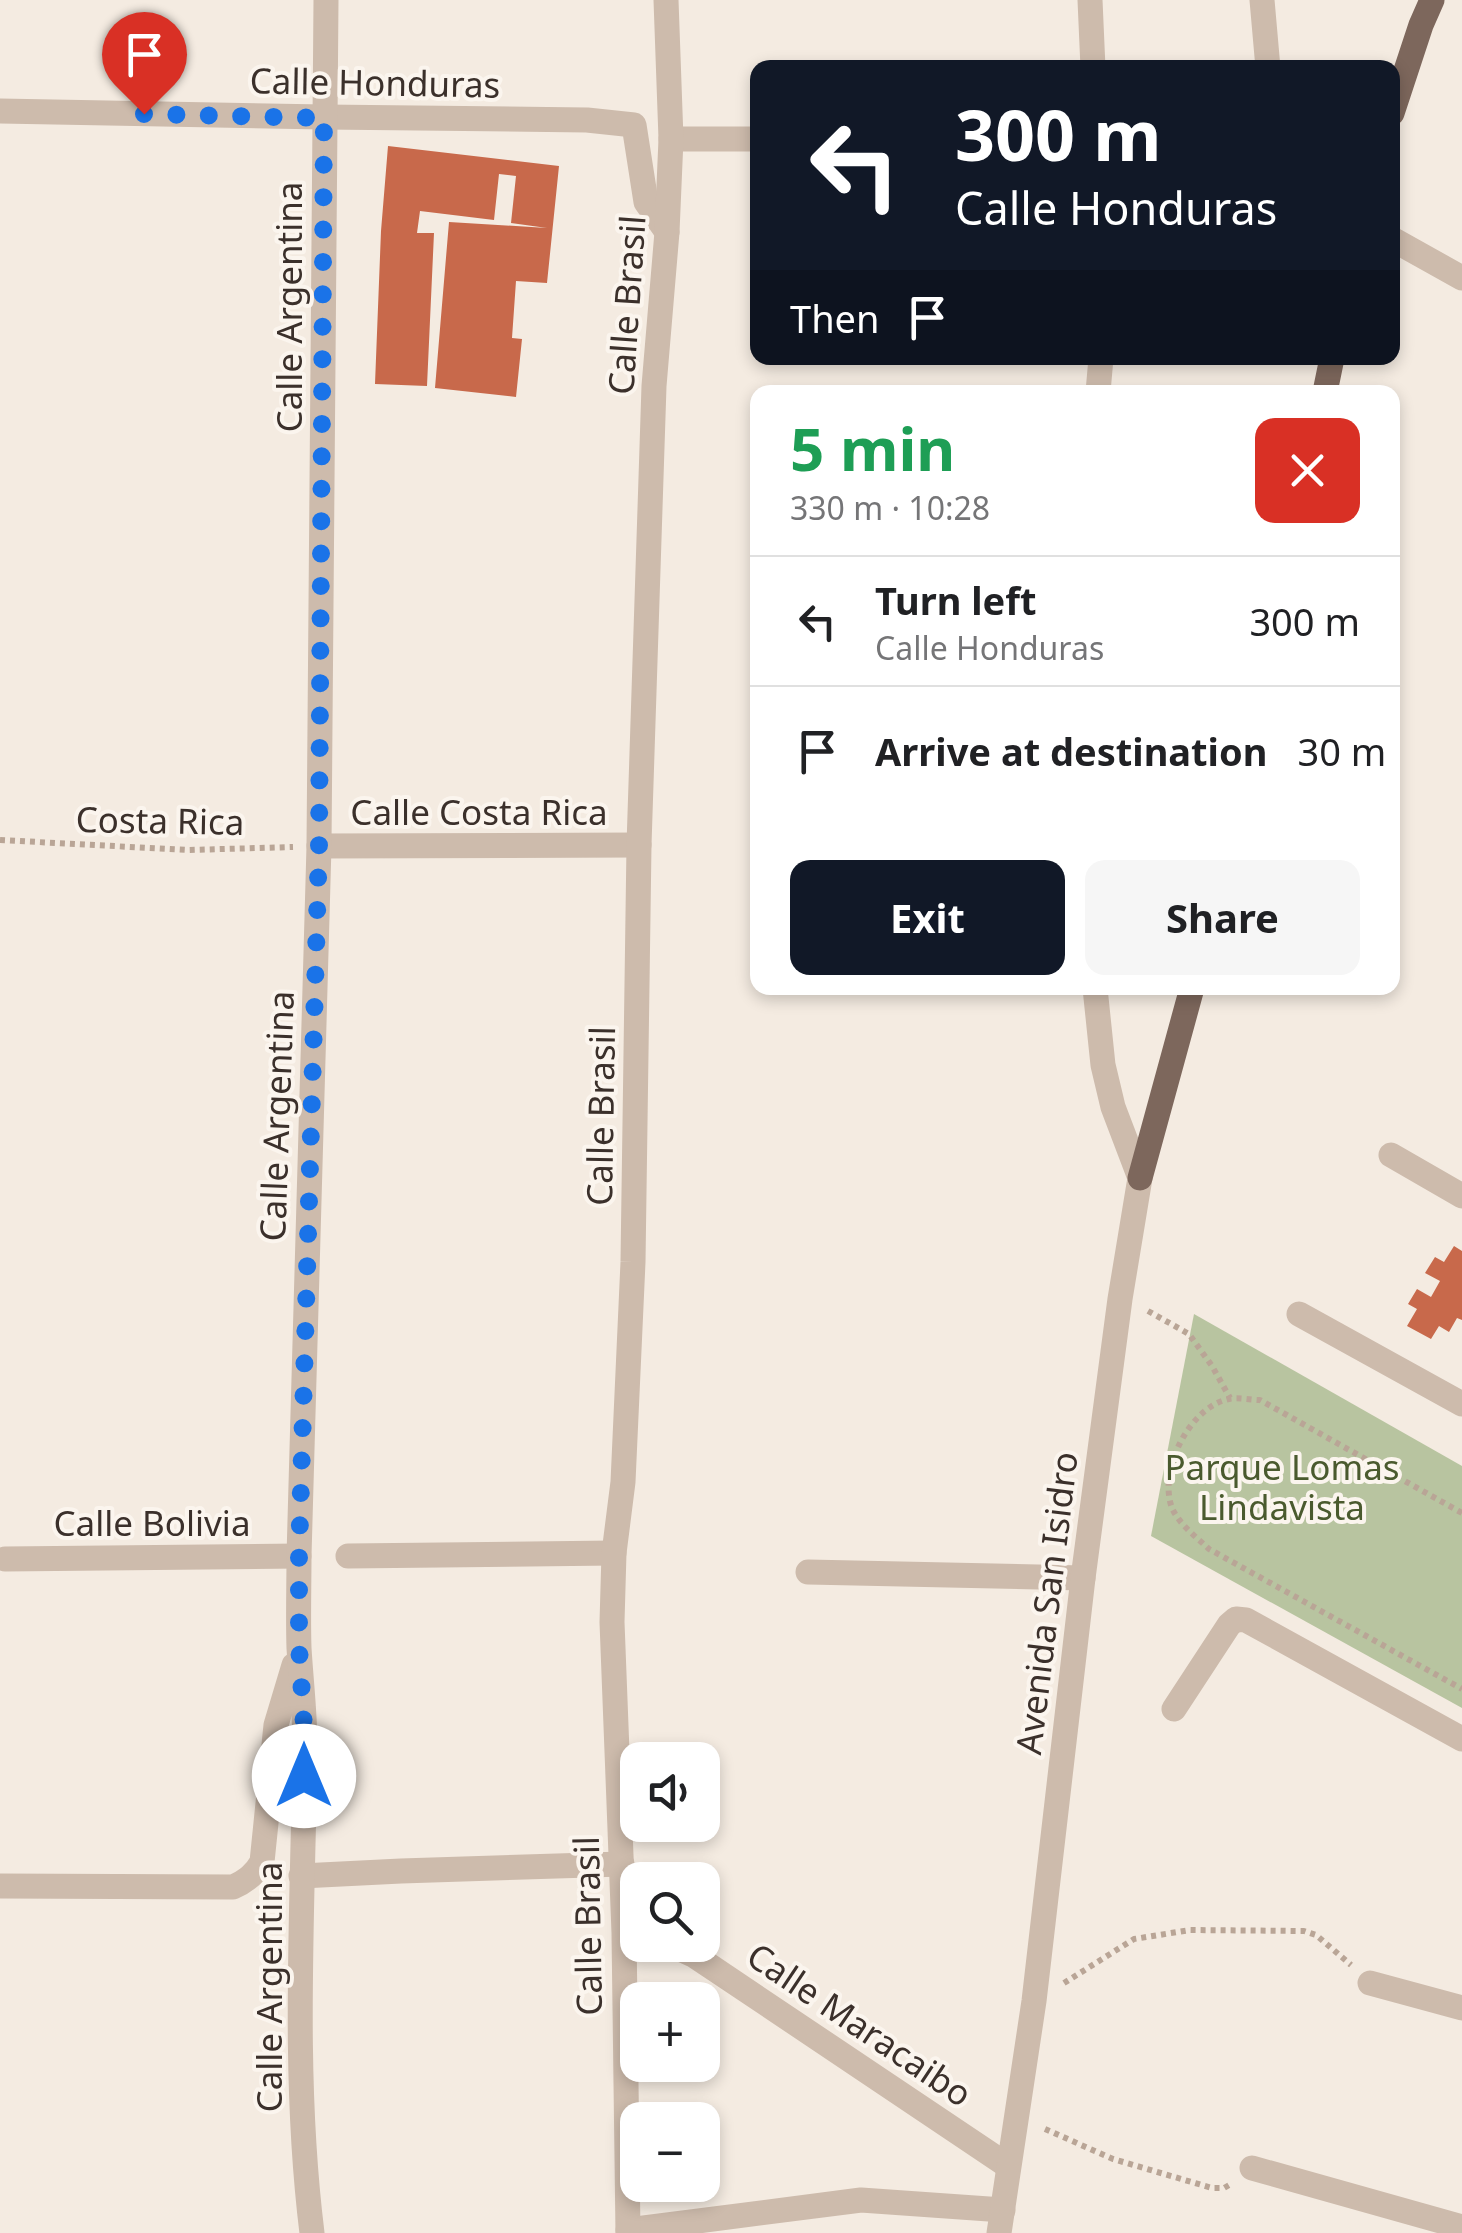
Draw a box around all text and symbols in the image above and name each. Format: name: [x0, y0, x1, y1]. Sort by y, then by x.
pin: [102, 12, 187, 115]
icon: arrive: [117, 27, 172, 82]
street label: Calle Honduras: [249, 56, 501, 108]
text: 300 m: [955, 86, 1162, 182]
icon: left: [790, 100, 920, 230]
text: Calle Honduras: [955, 177, 1277, 238]
street label: Calle Argentina: [265, 182, 312, 432]
street label: Calle Brasil: [596, 214, 656, 396]
icon: arrive: [900, 290, 955, 345]
text: Then: [790, 292, 880, 344]
text: 5 min: [790, 407, 955, 489]
button: close: [1255, 418, 1360, 523]
text: 330 m · 10:28: [790, 486, 990, 529]
text: Turn left: [875, 574, 1037, 626]
icon: left: [790, 594, 845, 649]
text: 300 m: [1249, 595, 1360, 647]
text: Calle Honduras: [875, 626, 1104, 669]
icon: arrive: [790, 724, 845, 779]
text: Arrive at destination: [875, 725, 1267, 777]
text: 30 m: [1297, 725, 1386, 777]
street label: Calle Costa Rica: [350, 788, 608, 835]
street label: Costa Rica: [75, 795, 245, 845]
button: Exit: [790, 860, 1065, 975]
button: Share: [1085, 860, 1360, 975]
street label: Calle Argentina: [248, 990, 304, 1242]
street label: Calle Brasil: [575, 1026, 625, 1206]
park label: Parque Lomas Lindavista: [1164, 1443, 1400, 1530]
street label: Avenida San Isidro: [1004, 1449, 1088, 1757]
street label: Calle Bolivia: [53, 1499, 251, 1546]
position arrow: [252, 1724, 356, 1828]
map controls: [620, 1742, 720, 2202]
button: sound: [620, 1742, 720, 1842]
street label: Calle Brasil: [562, 1836, 612, 2016]
street label: Calle Argentina: [245, 1862, 292, 2112]
button: search: [620, 1862, 720, 1962]
street label: Calle Maracaibo: [738, 1931, 982, 2117]
button: +: [620, 1982, 720, 2082]
button: −: [620, 2102, 720, 2202]

